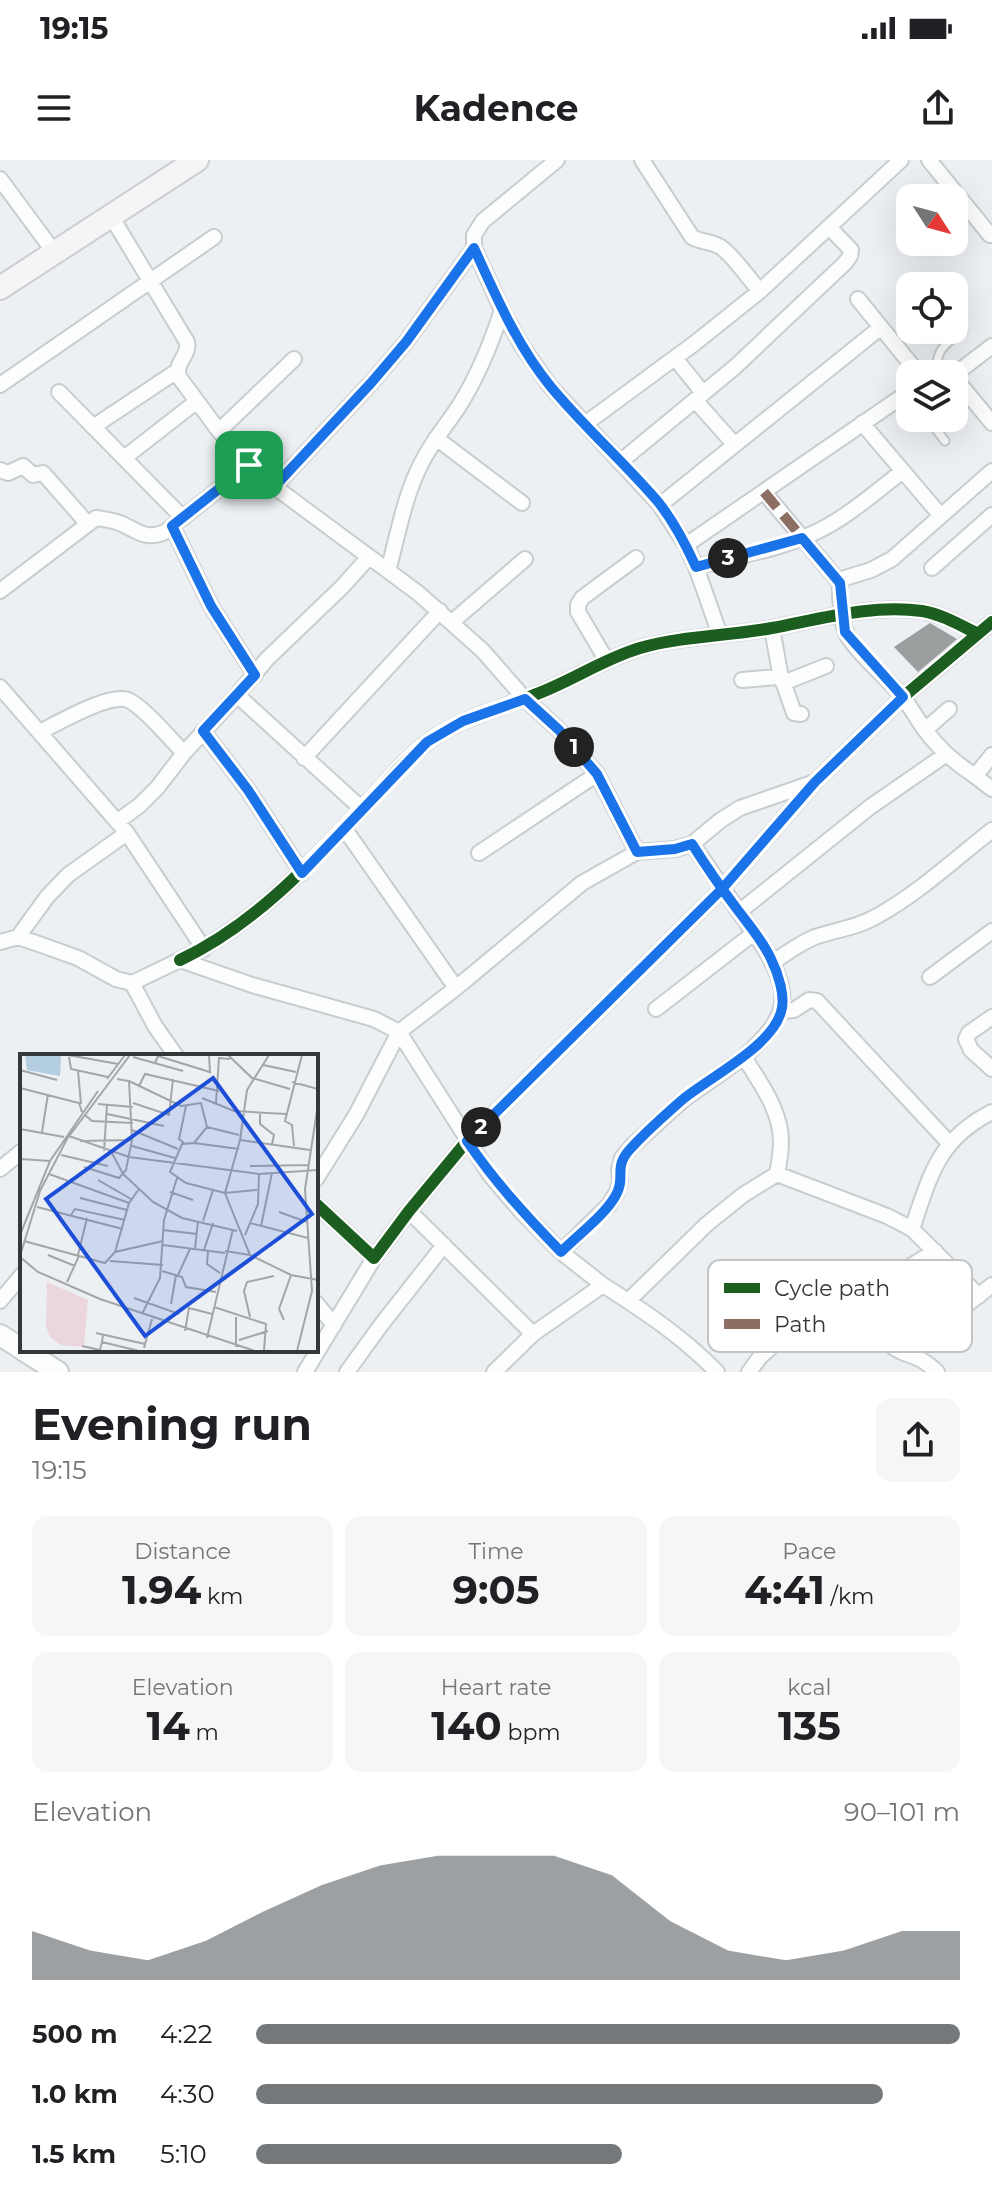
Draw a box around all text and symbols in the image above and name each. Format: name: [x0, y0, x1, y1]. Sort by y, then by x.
text: 19:15: [40, 10, 108, 47]
icon: menu: [32, 86, 76, 130]
text: Kadence: [414, 86, 578, 130]
icon: share: [916, 86, 960, 130]
north arrow: [896, 184, 968, 256]
map controls: [896, 184, 968, 432]
button: locate: [896, 272, 968, 344]
button: layers: [896, 360, 968, 432]
pin: [215, 431, 283, 499]
icon: arrive: [227, 443, 271, 487]
pin: 3: [708, 538, 748, 578]
text: 3: [721, 544, 735, 571]
pin: 1: [554, 727, 594, 767]
text: 1: [570, 733, 578, 760]
inset map: [20, 1054, 318, 1352]
pin: 2: [461, 1107, 501, 1147]
text: 2: [475, 1113, 487, 1140]
legend: [708, 1260, 972, 1352]
text: Cycle path: [774, 1275, 890, 1302]
text: Path: [774, 1311, 826, 1338]
text: Evening run: [32, 1397, 312, 1451]
button: share: [876, 1398, 960, 1482]
text: 19:15: [32, 1454, 87, 1486]
text: Distance: [134, 1538, 231, 1565]
text: Time: [468, 1538, 524, 1565]
text: Pace: [782, 1538, 836, 1565]
text: 1.94: [122, 1565, 201, 1614]
text: 9:05: [453, 1565, 539, 1614]
text: 4:41: [744, 1565, 825, 1614]
text: km: [201, 1583, 243, 1610]
text: /km: [825, 1583, 874, 1610]
text: Elevation: [132, 1674, 234, 1701]
text: Heart rate: [441, 1674, 551, 1701]
text: kcal: [787, 1674, 831, 1701]
text: 14: [146, 1701, 190, 1750]
text: 140: [431, 1701, 502, 1750]
text: 135: [778, 1701, 841, 1750]
text: m: [190, 1719, 219, 1746]
text: bpm: [502, 1719, 561, 1746]
text: Elevation: [32, 1796, 152, 1828]
text: 90–101 m: [844, 1796, 960, 1828]
text: 500 m: [32, 2018, 117, 2050]
text: 4:22: [160, 2018, 212, 2050]
text: 1.0 km: [32, 2078, 118, 2110]
text: 4:30: [160, 2078, 215, 2110]
text: 1.5 km: [32, 2138, 116, 2170]
text: 5:10: [160, 2138, 207, 2170]

